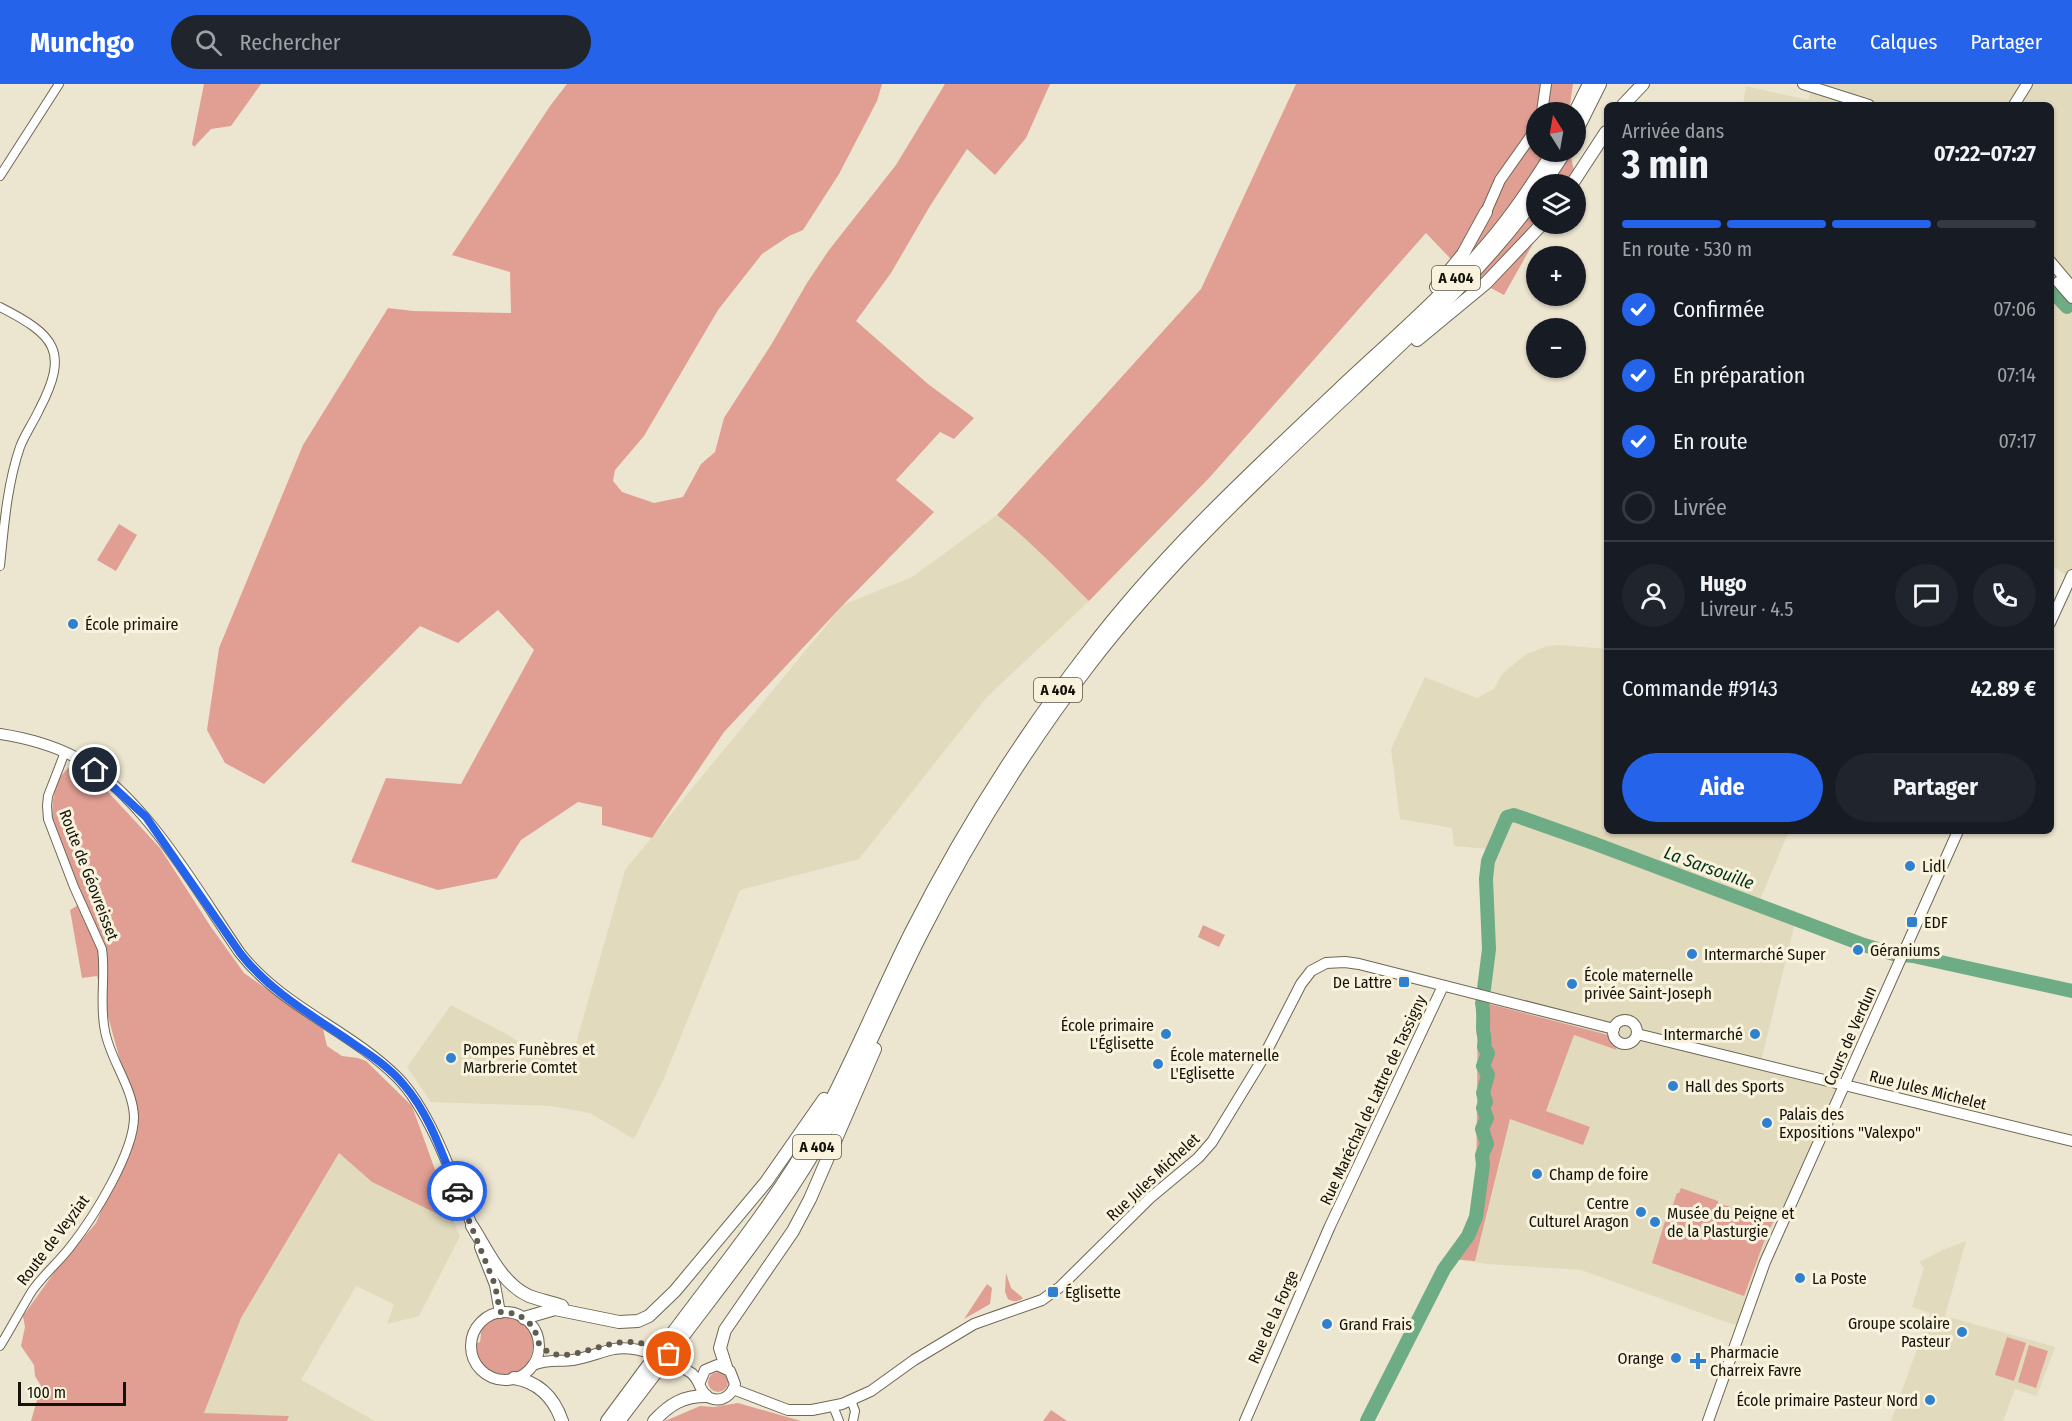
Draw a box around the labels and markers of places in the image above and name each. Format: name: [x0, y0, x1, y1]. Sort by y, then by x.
place label: École primaire: [85, 615, 178, 634]
marker: École primaire: [66, 617, 80, 631]
pin: [69, 744, 120, 795]
place label: Lidl: [1922, 857, 1946, 876]
marker: Lidl: [1903, 859, 1917, 873]
place label: EDF: [1924, 913, 1948, 932]
marker: EDF: [1905, 915, 1919, 929]
place label: Géraniums: [1870, 941, 1940, 960]
marker: Géraniums: [1851, 943, 1865, 957]
place label: Intermarché Super: [1704, 945, 1826, 964]
marker: Intermarché Super: [1685, 947, 1699, 961]
place label: École maternelle privée Saint-Joseph: [1584, 966, 1712, 1003]
place label: De Lattre: [1333, 973, 1392, 992]
marker: De Lattre: [1397, 975, 1411, 989]
marker: École maternelle privée Saint-Joseph: [1565, 977, 1579, 991]
place label: École primaire L'Églisette: [1061, 1016, 1154, 1053]
place label: Intermarché: [1663, 1025, 1743, 1044]
marker: École primaire L'Églisette: [1159, 1027, 1173, 1041]
marker: Intermarché: [1748, 1027, 1762, 1041]
place label: Pompes Funèbres et Marbrerie Comtet: [463, 1040, 596, 1077]
place label: École maternelle L'Eglisette: [1170, 1046, 1279, 1083]
marker: Pompes Funèbres et Marbrerie Comtet: [444, 1051, 458, 1065]
marker: École maternelle L'Eglisette: [1151, 1057, 1165, 1071]
place label: Hall des Sports: [1685, 1077, 1784, 1096]
marker: Hall des Sports: [1666, 1079, 1680, 1093]
place label: Palais des Expositions "Valexpo": [1779, 1105, 1921, 1142]
marker: Palais des Expositions "Valexpo": [1760, 1116, 1774, 1130]
place label: Champ de foire: [1549, 1165, 1648, 1184]
marker: Champ de foire: [1530, 1167, 1544, 1181]
place label: Centre Culturel Aragon: [1529, 1194, 1629, 1231]
place label: Musée du Peigne et de la Plasturgie: [1667, 1204, 1795, 1241]
marker: Centre Culturel Aragon: [1634, 1205, 1648, 1219]
marker: Musée du Peigne et de la Plasturgie: [1648, 1215, 1662, 1229]
place label: La Poste: [1812, 1269, 1867, 1288]
marker: La Poste: [1793, 1271, 1807, 1285]
place label: Églisette: [1065, 1283, 1121, 1302]
marker: Églisette: [1046, 1285, 1060, 1299]
place label: Groupe scolaire Pasteur: [1848, 1314, 1950, 1351]
place label: Grand Frais: [1339, 1315, 1412, 1334]
marker: Grand Frais: [1320, 1317, 1334, 1331]
marker: Groupe scolaire Pasteur: [1955, 1325, 1969, 1339]
pin: [643, 1328, 694, 1379]
place label: Pharmacie Charreix Favre: [1710, 1343, 1802, 1380]
place label: Orange: [1617, 1349, 1664, 1368]
marker: Orange: [1669, 1351, 1683, 1365]
marker: Pharmacie Charreix Favre: [1691, 1354, 1705, 1368]
place label: École primaire Pasteur Nord: [1736, 1391, 1918, 1410]
marker: École primaire Pasteur Nord: [1923, 1393, 1937, 1407]

